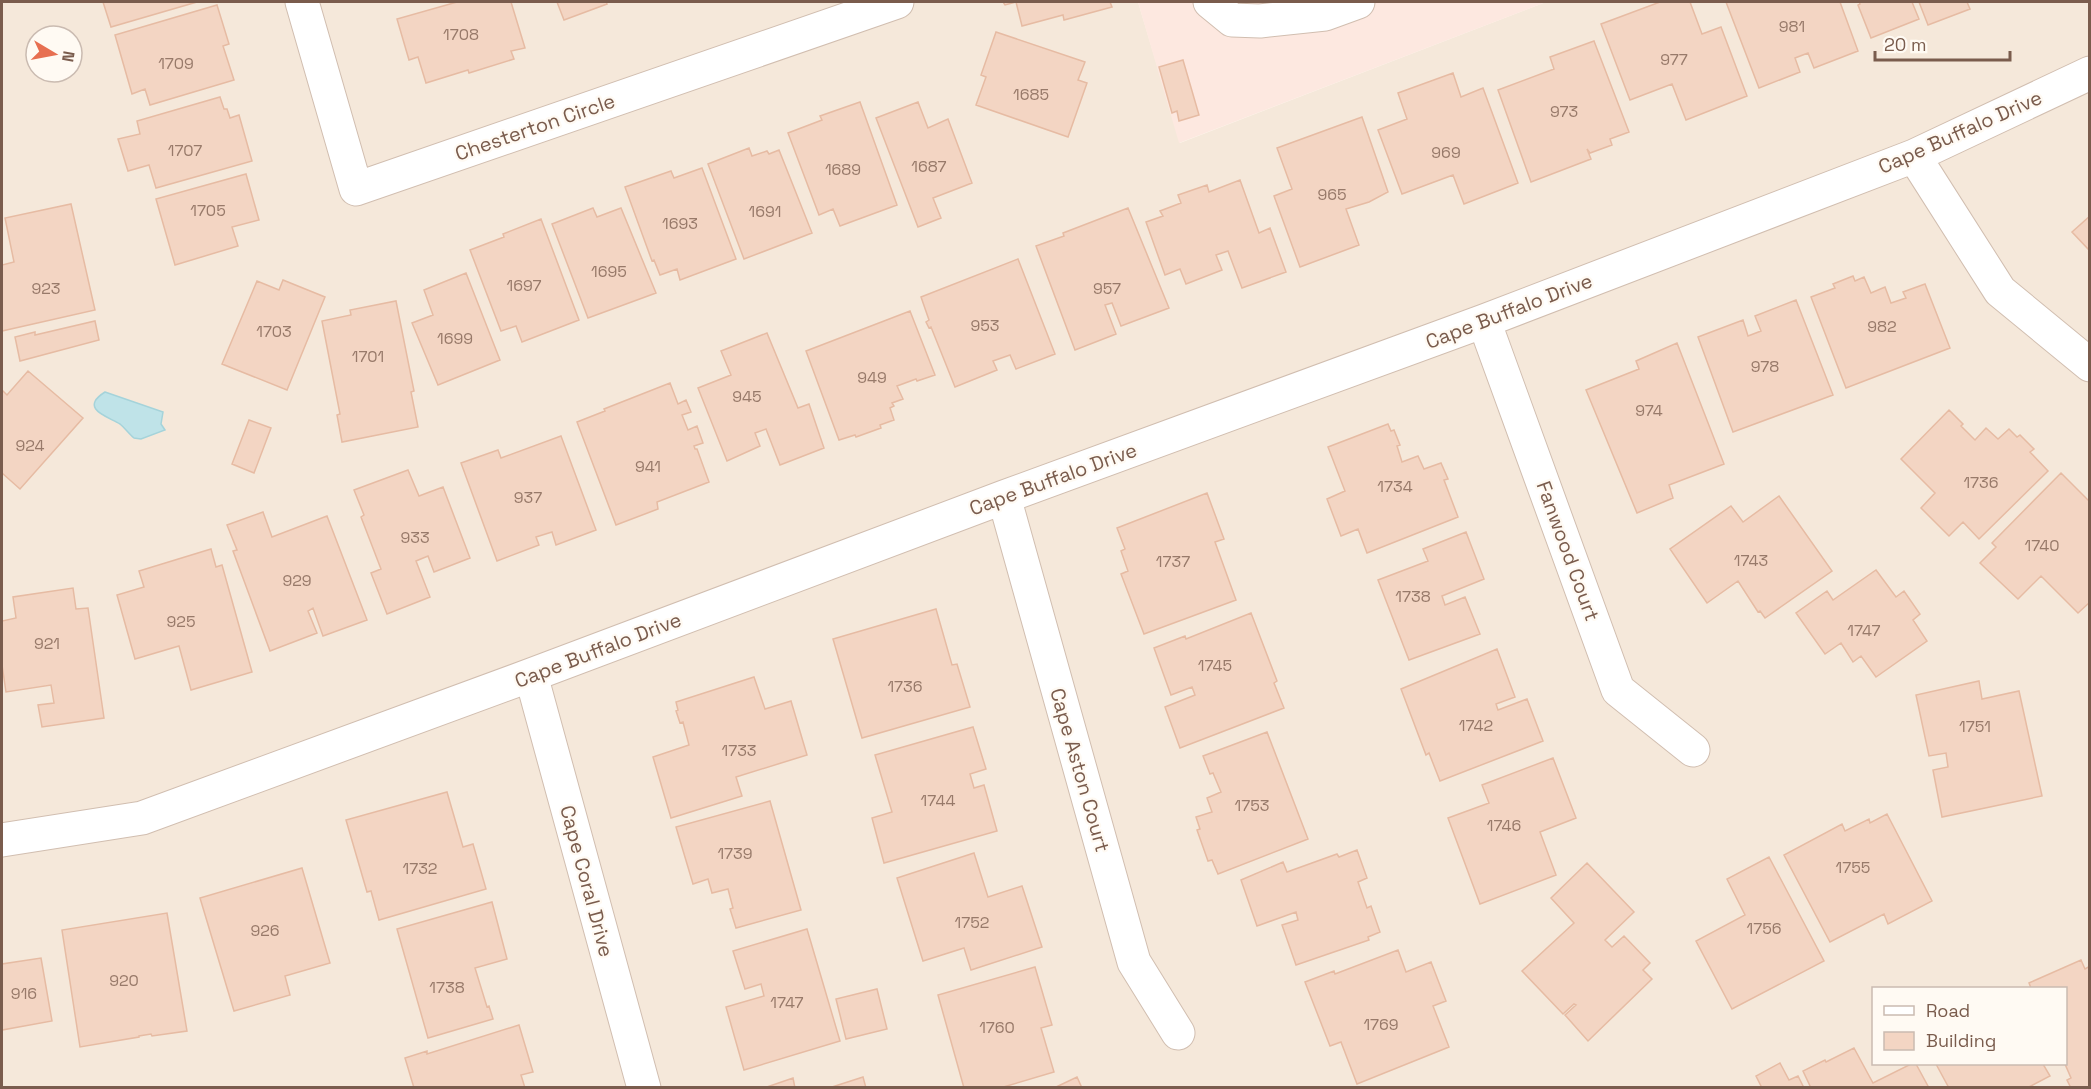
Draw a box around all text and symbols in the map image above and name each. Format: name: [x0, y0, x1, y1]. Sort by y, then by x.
house number: 981: [1779, 16, 1805, 37]
north arrow: [24, 24, 84, 84]
house number: 1708: [443, 24, 479, 45]
scale bar: [1875, 24, 2010, 62]
text: 20 m: [1884, 33, 1927, 56]
text: N: [57, 49, 80, 64]
house number: 977: [1660, 49, 1688, 70]
house number: 1709: [158, 53, 194, 74]
house number: 1685: [1013, 84, 1049, 105]
street label: Cape Buffalo Drive: [1874, 84, 2046, 180]
street label: Chesterton Circle: [451, 87, 619, 167]
house number: 973: [1550, 101, 1578, 122]
house number: 1707: [168, 140, 202, 161]
house number: 969: [1431, 142, 1461, 163]
house number: 1687: [911, 156, 947, 177]
house number: 1689: [825, 159, 861, 180]
house number: 965: [1317, 184, 1347, 205]
house number: 1705: [190, 200, 226, 221]
house number: 1691: [749, 201, 781, 222]
house number: 1693: [662, 213, 698, 234]
house number: 1695: [591, 261, 627, 282]
street label: Cape Buffalo Drive: [1422, 267, 1596, 355]
house number: 1697: [507, 275, 542, 296]
house number: 923: [31, 278, 61, 299]
house number: 957: [1093, 278, 1121, 299]
house number: 953: [970, 315, 1000, 336]
house number: 982: [1867, 316, 1897, 337]
house number: 1703: [256, 321, 292, 342]
house number: 1699: [437, 328, 473, 349]
house number: 1701: [352, 346, 384, 367]
house number: 978: [1751, 356, 1779, 377]
house number: 949: [857, 367, 887, 388]
house number: 945: [732, 386, 762, 407]
house number: 974: [1635, 400, 1663, 421]
house number: 924: [16, 435, 44, 456]
street label: Cape Buffalo Drive: [966, 437, 1140, 521]
house number: 941: [635, 456, 661, 477]
house number: 1736: [1963, 472, 1999, 493]
house number: 1734: [1377, 476, 1413, 497]
street label: Fanwood Court: [1531, 477, 1605, 625]
house number: 937: [514, 487, 542, 508]
house number: 933: [400, 527, 430, 548]
house number: 1740: [2024, 535, 2060, 556]
house number: 1743: [1734, 550, 1768, 571]
house number: 1737: [1156, 551, 1190, 572]
house number: 929: [282, 570, 312, 591]
house number: 1738: [1395, 586, 1431, 607]
street label: Cape Buffalo Drive: [511, 606, 685, 694]
house number: 925: [166, 611, 196, 632]
house number: 1747: [1847, 620, 1881, 641]
house number: 921: [34, 633, 60, 654]
house number: 1745: [1198, 655, 1232, 676]
house number: 1736: [887, 676, 923, 697]
street label: Cape Aston Court: [1044, 685, 1116, 855]
house number: 1742: [1459, 715, 1493, 736]
house number: 1751: [1959, 716, 1991, 737]
house number: 1733: [721, 740, 757, 761]
house number: 1744: [921, 790, 955, 811]
house number: 1753: [1235, 795, 1269, 816]
street label: Cape Coral Drive: [554, 802, 620, 960]
house number: 1746: [1487, 815, 1521, 836]
house number: 1739: [717, 843, 753, 864]
house number: 1755: [1836, 857, 1870, 878]
house number: 1732: [402, 858, 438, 879]
house number: 1752: [955, 912, 989, 933]
house number: 1756: [1746, 918, 1782, 939]
house number: 926: [250, 920, 280, 941]
house number: 920: [109, 970, 139, 991]
house number: 1738: [429, 977, 465, 998]
house number: 916: [11, 983, 37, 1004]
legend: [1872, 987, 2067, 1065]
house number: 1747: [770, 992, 804, 1013]
text: Road: [1926, 999, 1970, 1022]
house number: 1769: [1363, 1014, 1399, 1035]
house number: 1760: [979, 1017, 1015, 1038]
text: Building: [1926, 1029, 1996, 1052]

